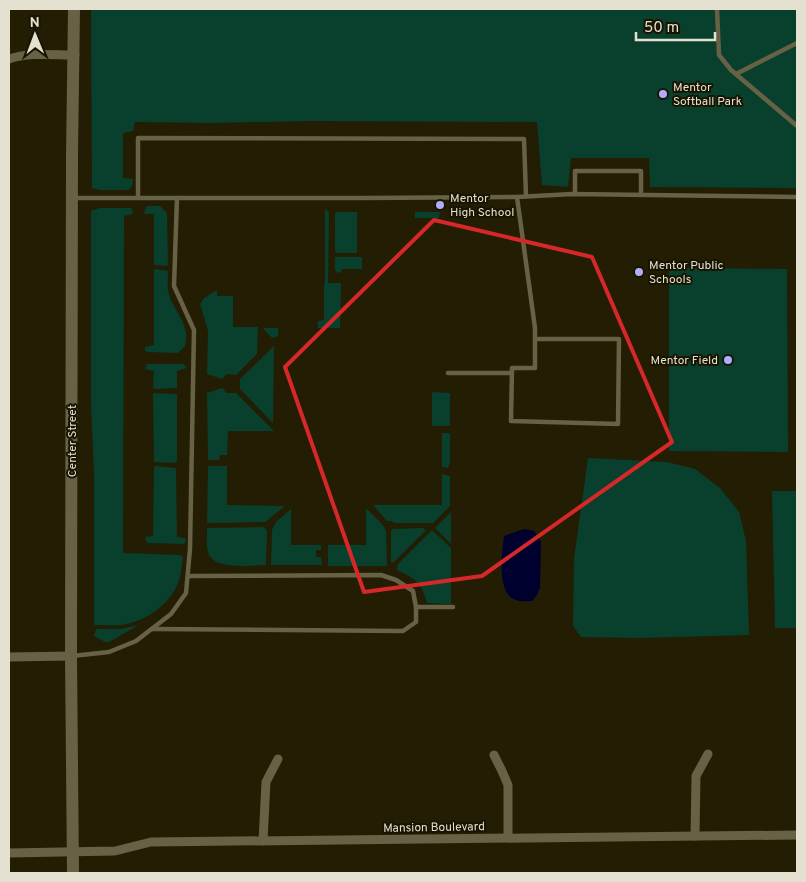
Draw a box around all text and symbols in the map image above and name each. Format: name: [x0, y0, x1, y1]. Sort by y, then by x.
north arrow: [10, 10, 60, 60]
scale bar: [636, 10, 715, 42]
text: N: [30, 15, 40, 32]
text: 50 m: [644, 19, 679, 38]
place label: Mentor Softball Park: [673, 80, 742, 110]
marker: Mentor Softball Park: [657, 88, 669, 100]
place label: Mentor High School: [450, 191, 514, 221]
marker: Mentor High School: [434, 199, 446, 211]
place label: Mentor Public Schools: [649, 258, 723, 288]
marker: Mentor Public Schools: [633, 266, 645, 278]
place label: Mentor Field: [650, 353, 718, 369]
marker: Mentor Field: [722, 354, 734, 366]
street label: Center Street: [65, 405, 81, 477]
street label: Mansion Boulevard: [383, 819, 485, 837]

